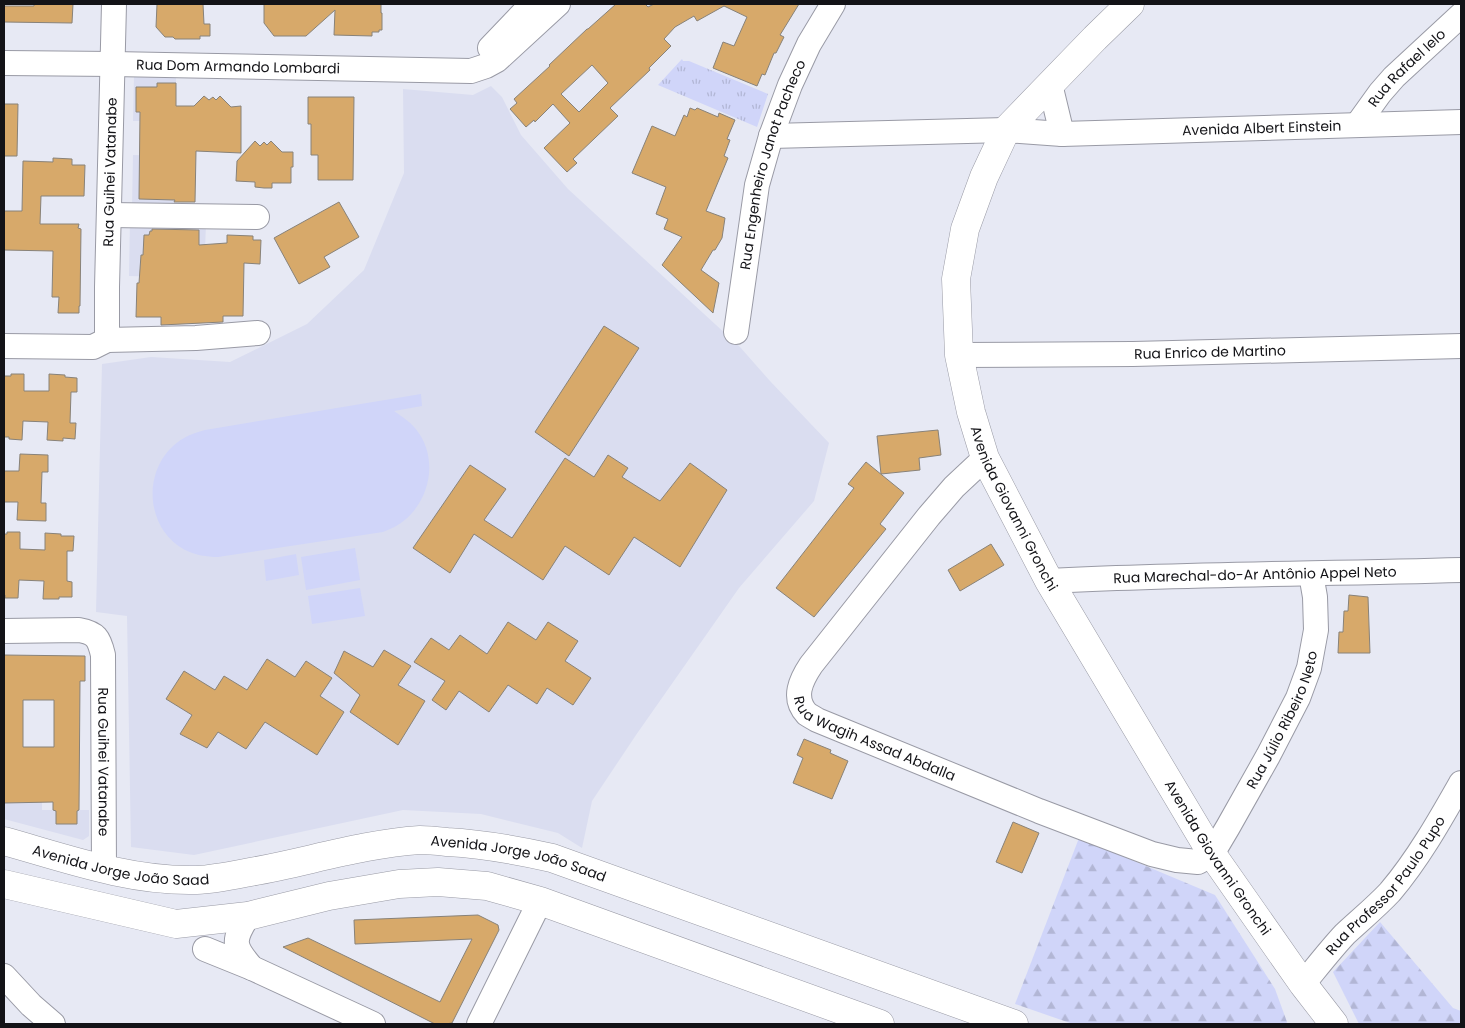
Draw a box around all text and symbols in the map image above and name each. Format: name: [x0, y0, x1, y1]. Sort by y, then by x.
street label: Rua Rafael Ielo: [1363, 24, 1450, 111]
street label: Rua Dom Armando Lombardi: [136, 54, 340, 78]
street label: Rua Engenheiro Janot Pacheco: [735, 56, 810, 271]
street label: Rua Guihei Vatanabe: [98, 97, 122, 247]
street label: Avenida Albert Einstein: [1182, 116, 1342, 140]
street label: Rua Enrico de Martino: [1134, 340, 1286, 364]
street label: Avenida Giovanni Gronchi: [966, 423, 1063, 595]
street label: Rua Marechal-do-Ar Antônio Appel Neto: [1113, 562, 1397, 588]
street label: Rua Júlio Ribeiro Neto: [1241, 649, 1322, 793]
street label: Rua Guihei Vatanabe: [93, 687, 114, 837]
street label: Rua Wagih Assad Abdalla: [789, 694, 959, 786]
street label: Avenida Giovanni Gronchi: [1160, 776, 1276, 939]
street label: Rua Professor Paulo Pupo: [1321, 812, 1450, 959]
street label: Avenida Jorge João Saad: [430, 830, 609, 887]
street label: Avenida Jorge João Saad: [30, 840, 210, 890]

